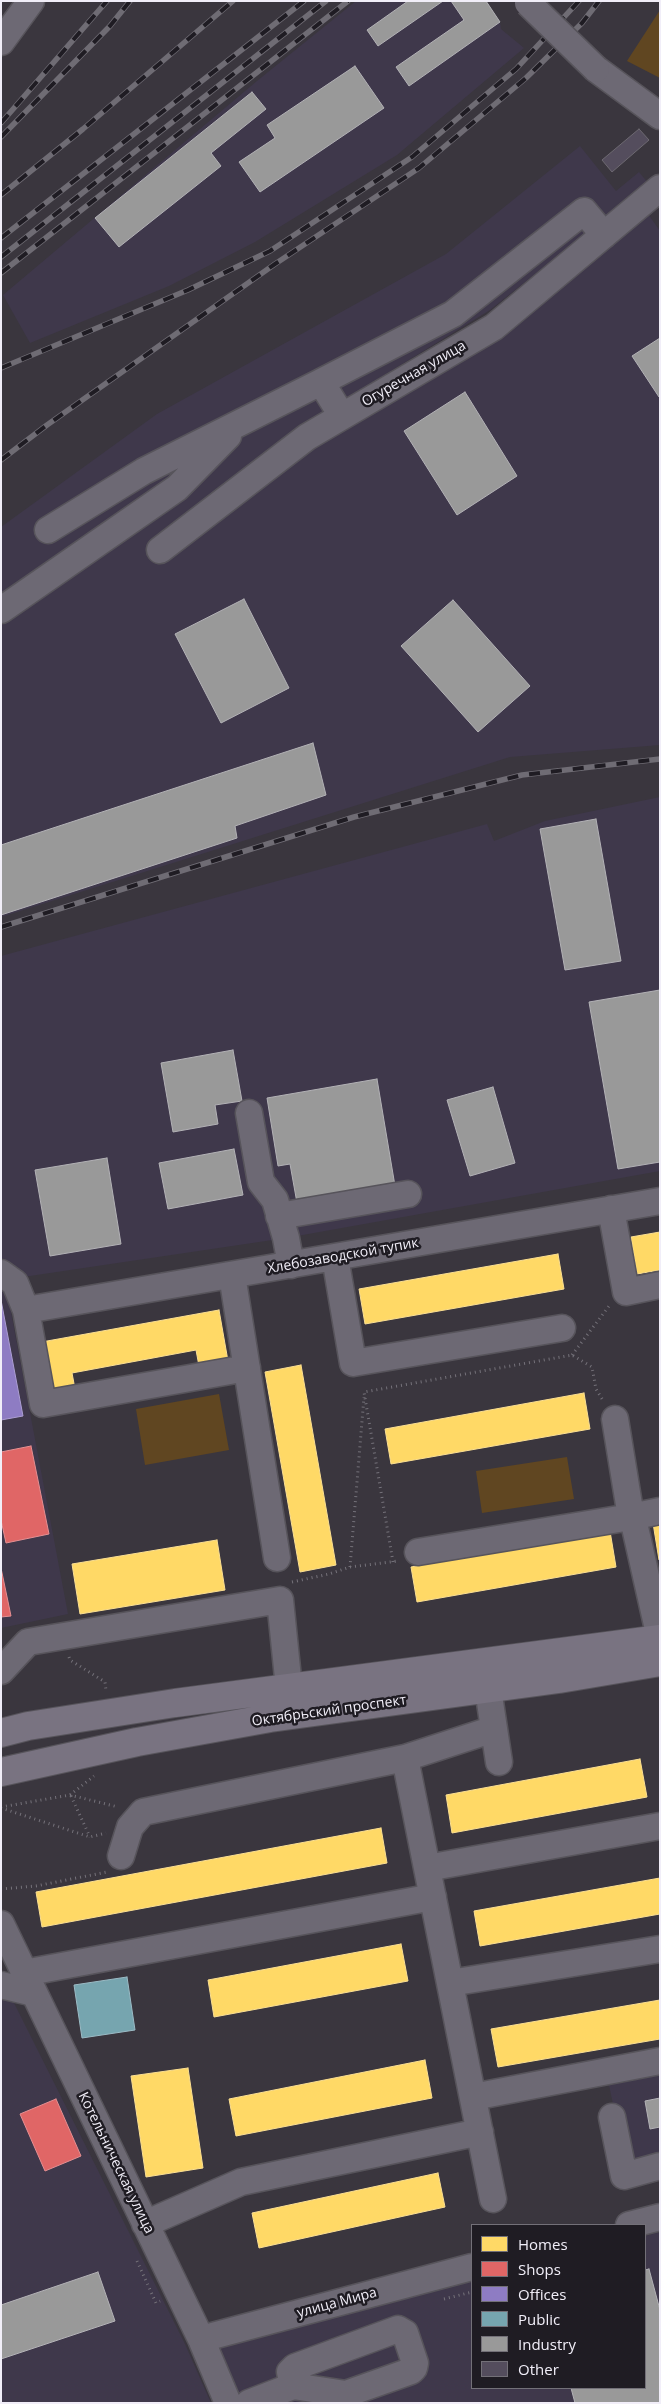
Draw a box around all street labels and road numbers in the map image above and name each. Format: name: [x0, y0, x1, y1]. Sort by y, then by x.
street label: Огуречная улица: [359, 337, 469, 411]
street label: Хлебозаводской тупик: [266, 1234, 420, 1278]
street label: Октябрьский проспект: [251, 1692, 407, 1730]
street label: Котельническая улица: [74, 2089, 158, 2237]
street label: улица Мира: [295, 2284, 379, 2322]

